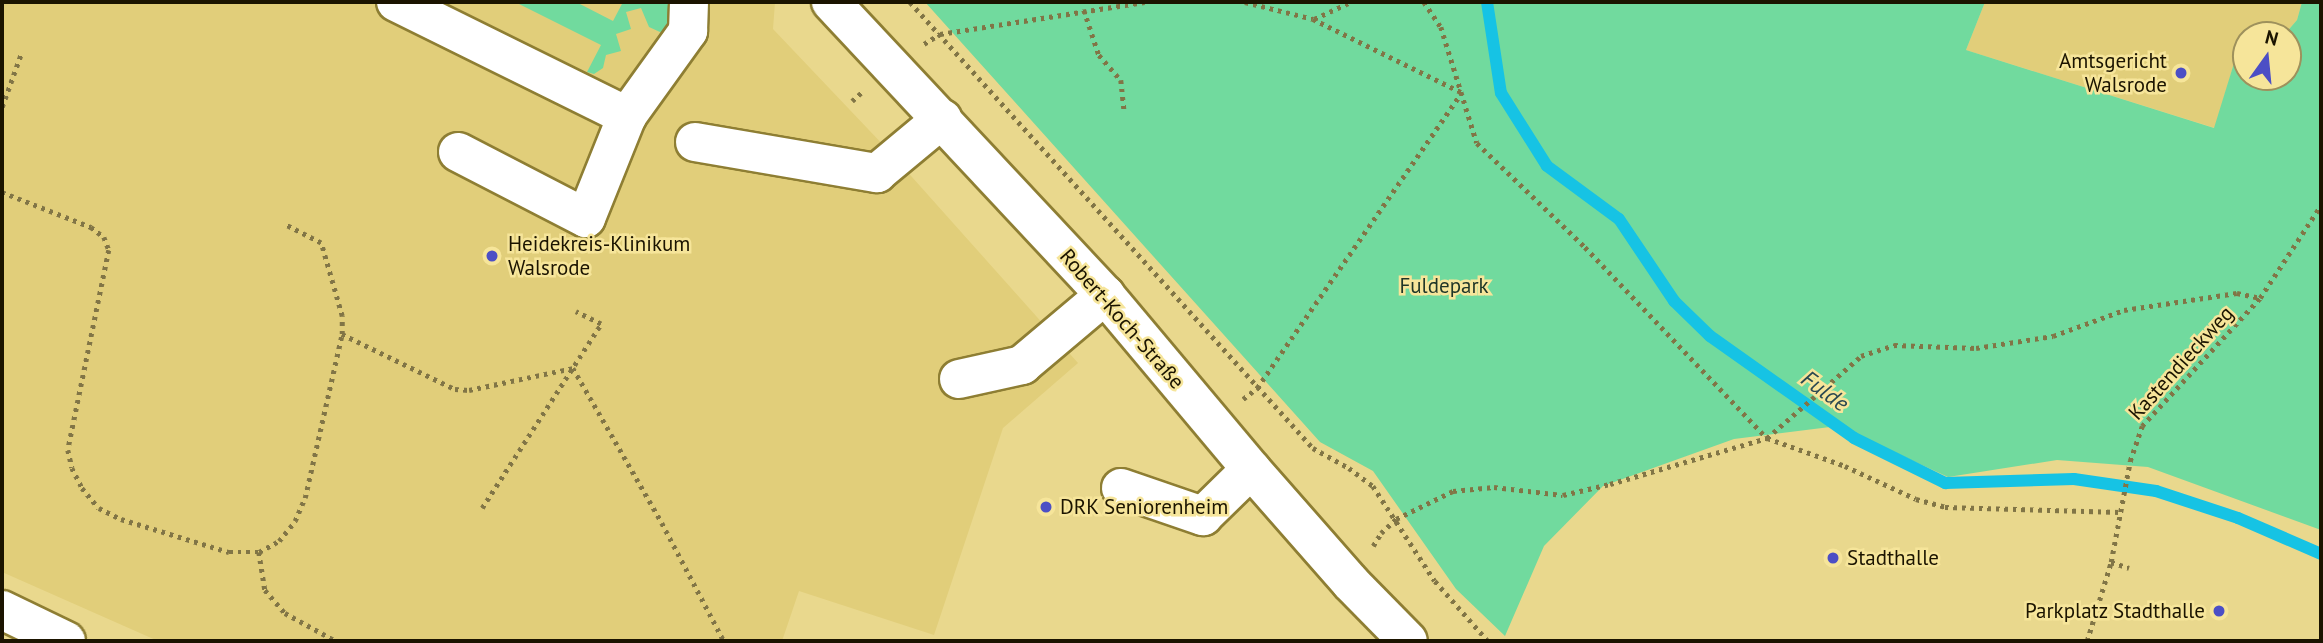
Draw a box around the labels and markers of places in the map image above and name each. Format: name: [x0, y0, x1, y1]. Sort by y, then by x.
place label: Amtsgericht Walsrode: [2059, 48, 2167, 98]
marker: Amtsgericht Walsrode: [2173, 65, 2189, 81]
place label: Heidekreis-Klinikum Walsrode: [508, 231, 690, 281]
marker: Heidekreis-Klinikum Walsrode: [482, 246, 502, 266]
place label: DRK Seniorenheim: [1060, 494, 1229, 520]
marker: DRK Seniorenheim: [1038, 499, 1054, 515]
place label: Stadthalle: [1847, 545, 1939, 571]
marker: Stadthalle: [1825, 550, 1841, 566]
place label: Parkplatz Stadthalle: [2024, 598, 2205, 624]
marker: Parkplatz Stadthalle: [2211, 603, 2227, 619]

